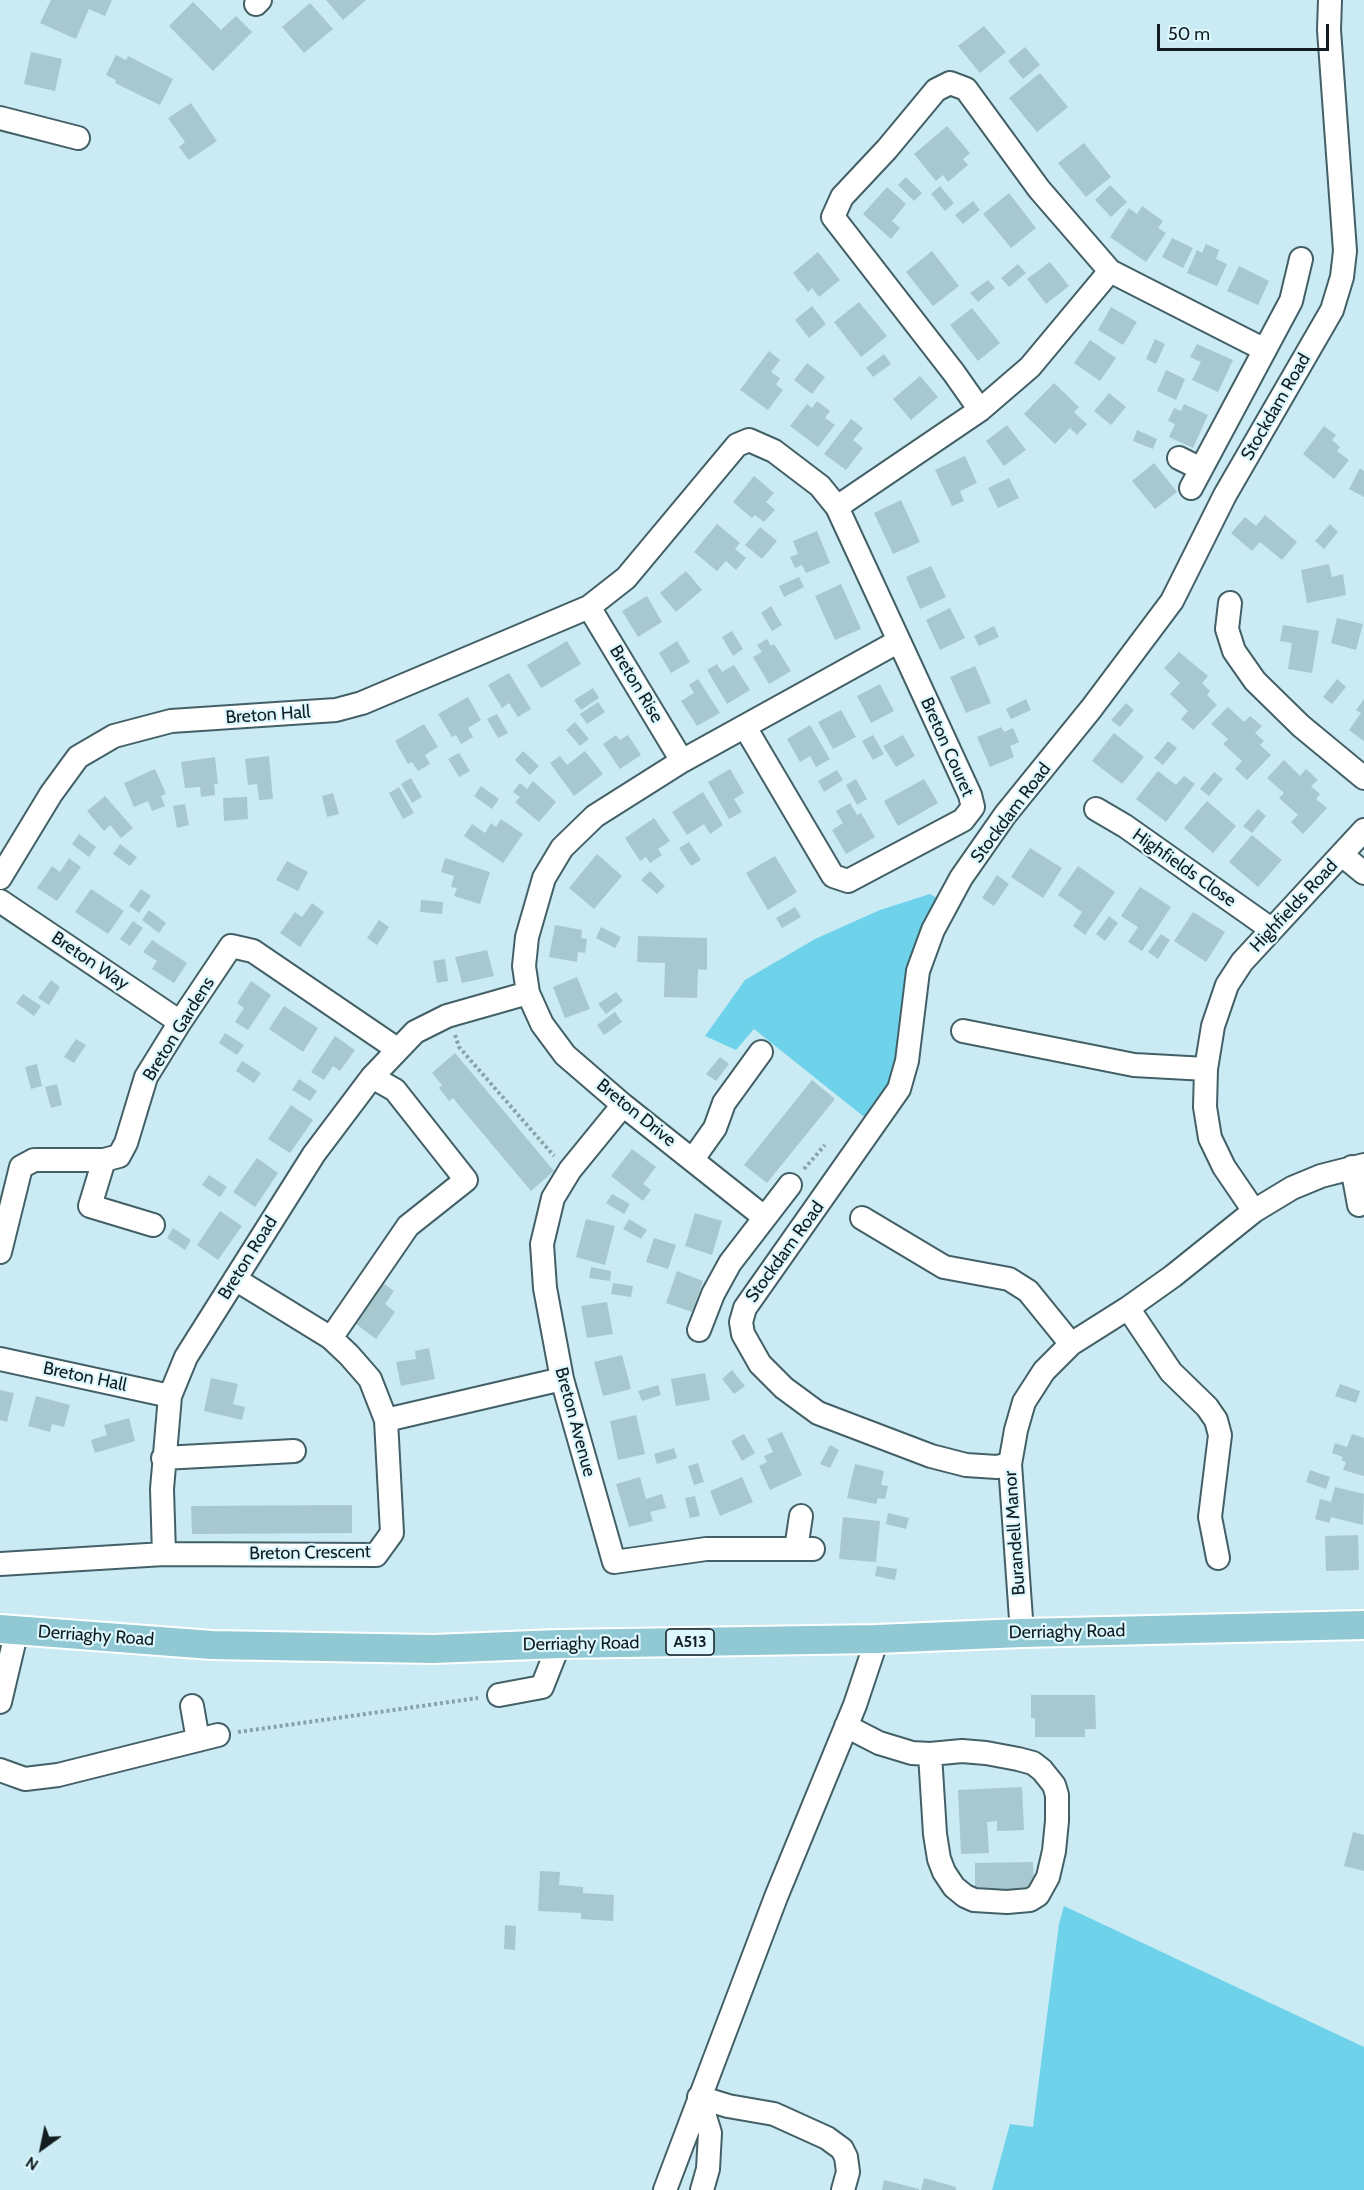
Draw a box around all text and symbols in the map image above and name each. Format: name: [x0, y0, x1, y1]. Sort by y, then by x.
scale bar: [1160, 12, 1332, 50]
text: 50 m: [1168, 23, 1210, 45]
street label: Stockdam Road: [1237, 350, 1315, 464]
street label: Breton Rise: [604, 641, 668, 727]
street label: Breton Couret: [916, 694, 978, 800]
street label: Breton Hall: [225, 701, 311, 729]
street label: Stockdam Road: [966, 759, 1056, 867]
street label: Highfields Close: [1128, 824, 1240, 912]
street label: Highfields Road: [1246, 855, 1342, 957]
street label: Breton Way: [47, 927, 133, 995]
street label: Breton Gardens: [139, 973, 219, 1085]
street label: Breton Drive: [592, 1074, 680, 1152]
street label: Stockdam Road: [741, 1197, 829, 1307]
street label: Breton Road: [214, 1212, 282, 1304]
street label: Breton Hall: [41, 1358, 129, 1396]
street label: Breton Avenue: [550, 1365, 600, 1479]
street label: Burandell Manor: [1000, 1470, 1030, 1596]
street label: Breton Crescent: [249, 1541, 371, 1565]
street label: Derriaghy Road: [1008, 1620, 1126, 1644]
street label: Derriaghy Road: [37, 1621, 155, 1651]
road number: A513: [666, 1629, 714, 1655]
street label: Derriaghy Road: [522, 1632, 640, 1656]
north arrow: [12, 2118, 72, 2178]
text: N: [22, 2152, 42, 2175]

